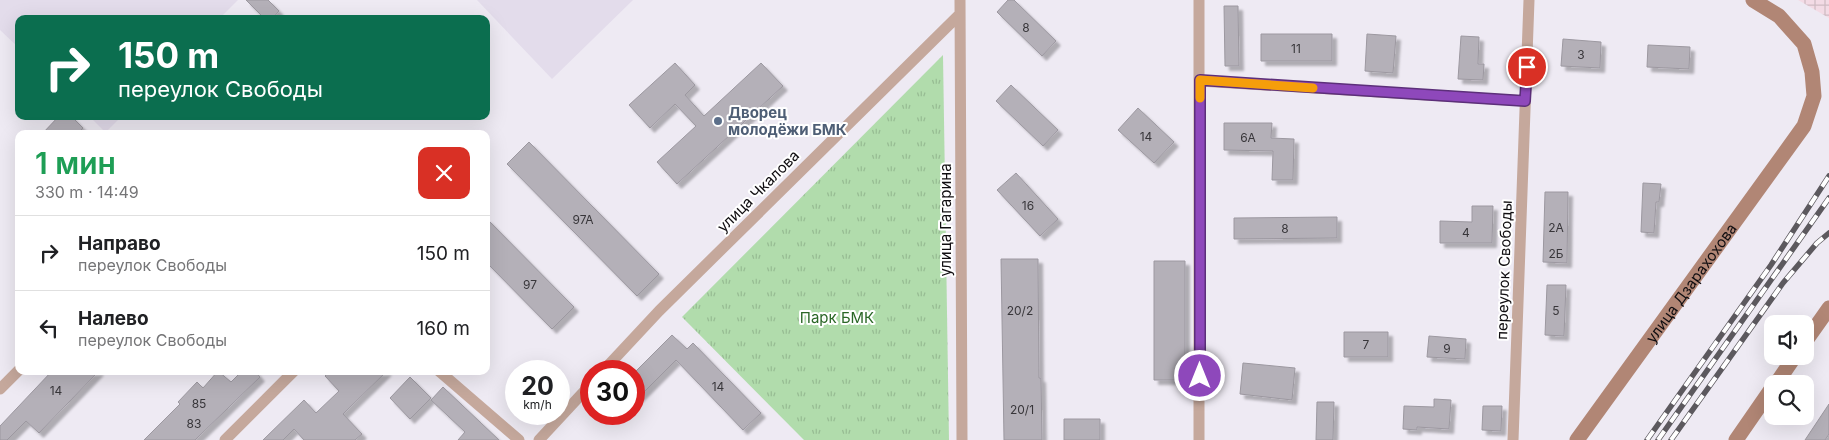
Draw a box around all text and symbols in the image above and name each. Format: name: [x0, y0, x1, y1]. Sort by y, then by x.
house number: 8: [1022, 20, 1030, 35]
text: 150 m: [118, 34, 219, 76]
icon: right: [35, 35, 100, 100]
house number: 11: [1291, 41, 1301, 56]
pin: [1506, 46, 1548, 88]
house number: 3: [1577, 47, 1585, 62]
icon: arrive: [1513, 53, 1541, 81]
text: переулок Свободы: [118, 76, 323, 102]
place label: Дворец молодёжи БМК: [728, 103, 847, 139]
marker: Дворец молодёжи БМК: [712, 115, 724, 127]
house number: 14: [1140, 129, 1153, 144]
house number: 6А: [1240, 130, 1256, 145]
text: 1 мин: [35, 145, 116, 181]
street label: улица Чкалова: [713, 146, 803, 236]
button: close: [418, 147, 470, 199]
street label: улица Гагарина: [936, 163, 955, 277]
text: 330 m · 14:49: [35, 182, 139, 202]
house number: 16: [1022, 198, 1034, 213]
street label: переулок Свободы: [1492, 200, 1516, 340]
house number: 97А: [573, 212, 593, 227]
street label: улица Дзарахохова: [1641, 219, 1740, 346]
house number: 2А: [1548, 220, 1564, 235]
house number: 8: [1281, 221, 1289, 236]
house number: 4: [1462, 225, 1470, 240]
text: Направо: [78, 232, 161, 255]
icon: right: [35, 239, 63, 267]
text: 150 m: [417, 242, 470, 265]
house number: 2Б: [1548, 246, 1564, 261]
text: переулок Свободы: [78, 255, 227, 275]
house number: 97: [523, 277, 537, 292]
house number: 20/2: [1007, 303, 1033, 318]
house number: 5: [1552, 303, 1560, 318]
text: Налево: [78, 307, 149, 330]
park label: Парк БМК: [800, 308, 874, 327]
icon: left: [35, 314, 63, 342]
map controls: [1764, 315, 1814, 425]
button: sound: [1764, 315, 1814, 365]
text: 160 m: [417, 317, 470, 340]
text: переулок Свободы: [78, 330, 227, 350]
house number: 7: [1363, 337, 1370, 352]
house number: 9: [1443, 341, 1451, 356]
position arrow: [1173, 349, 1225, 401]
speed limit sign: 30: [580, 360, 645, 425]
text: 20: [521, 371, 554, 401]
button: search: [1764, 375, 1814, 425]
house number: 14: [712, 379, 725, 394]
house number: 14: [50, 383, 63, 398]
house number: 85: [192, 396, 206, 411]
text: km/h: [523, 397, 552, 412]
house number: 20/1: [1010, 402, 1034, 417]
house number: 83: [187, 416, 201, 431]

